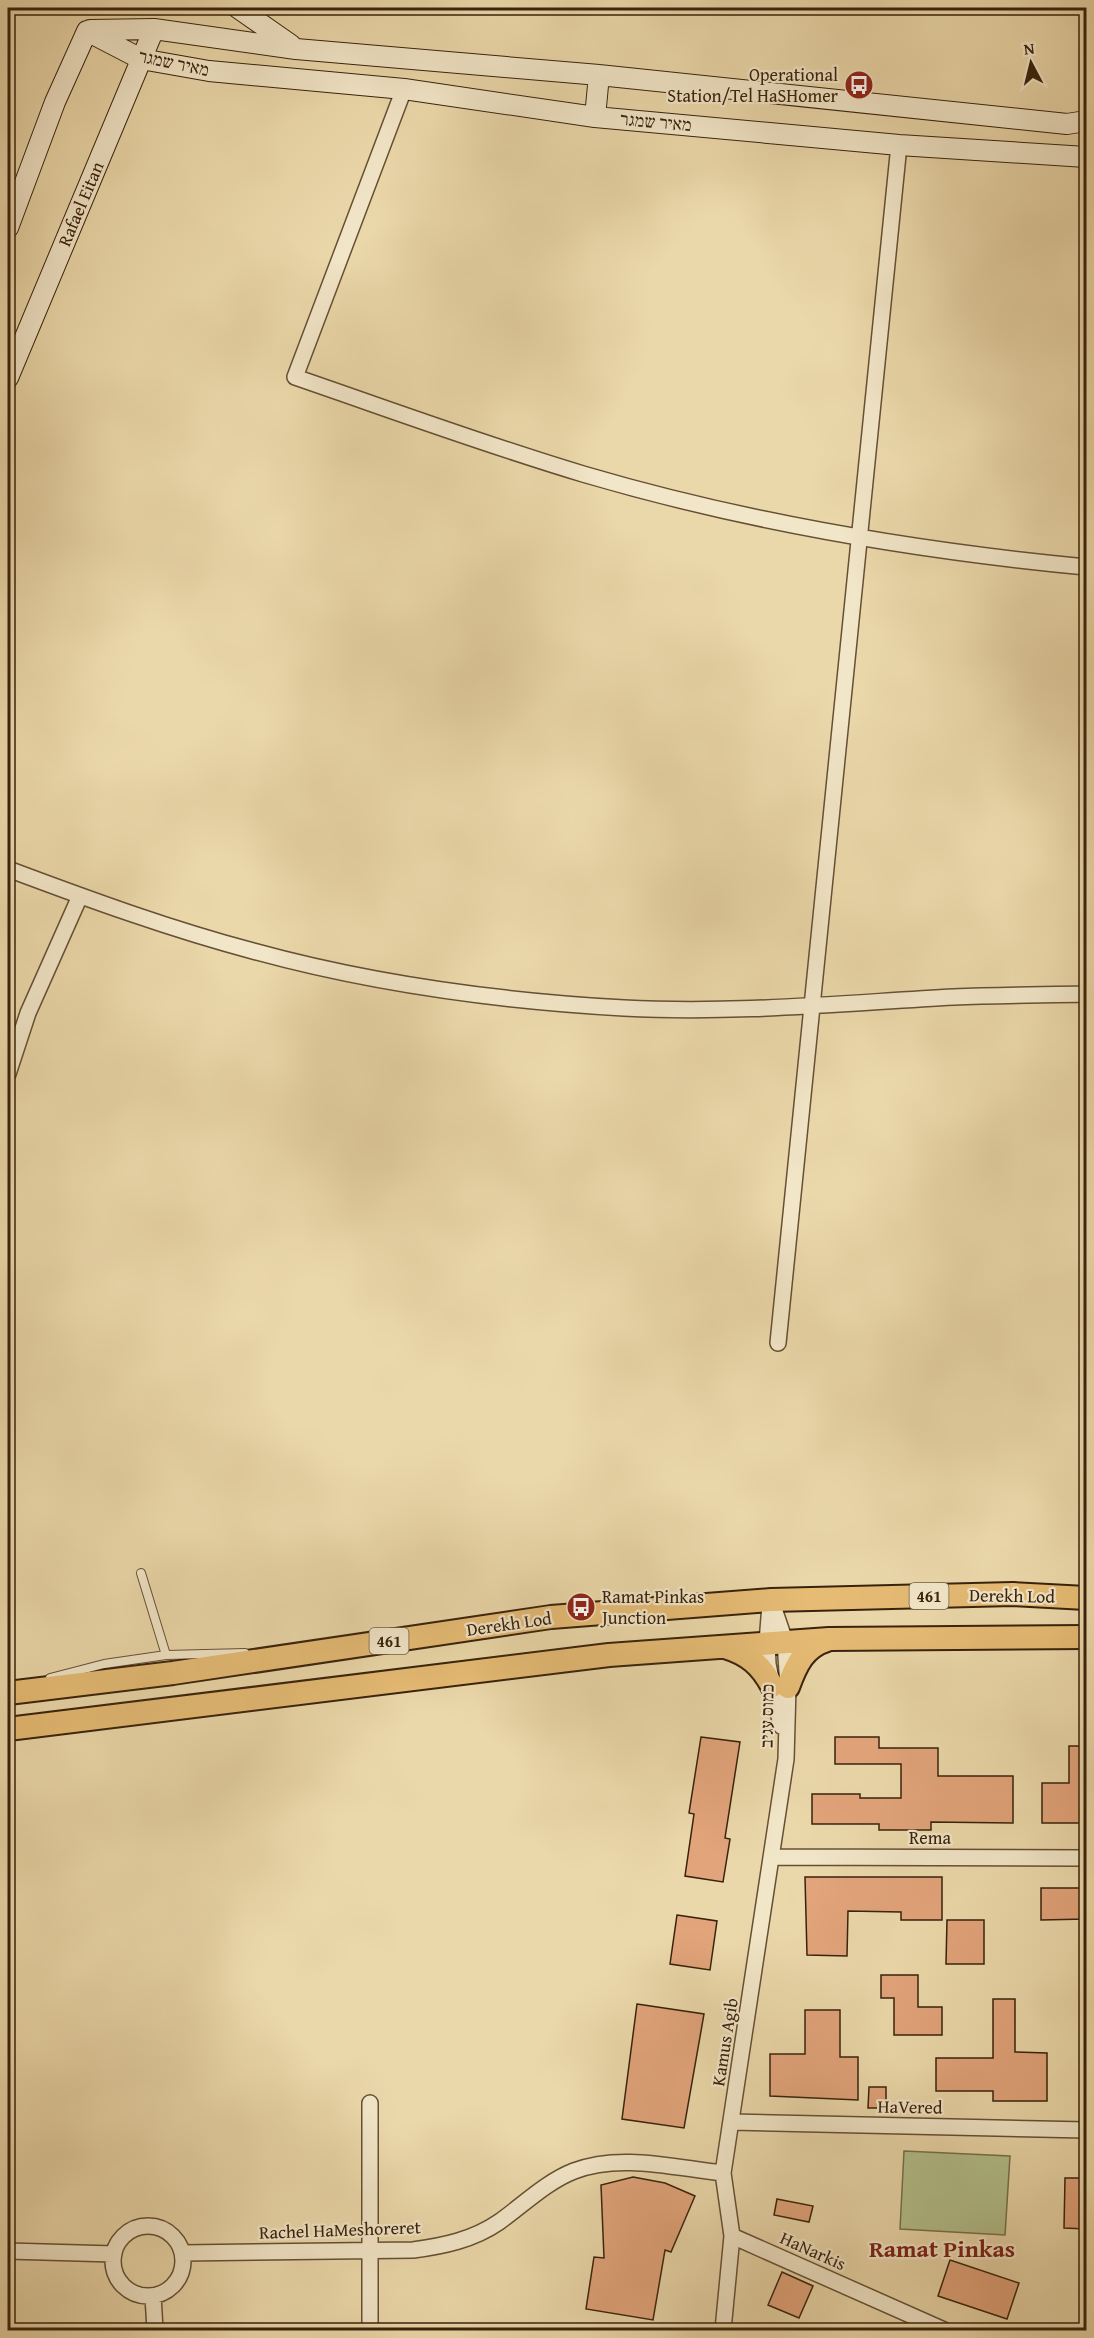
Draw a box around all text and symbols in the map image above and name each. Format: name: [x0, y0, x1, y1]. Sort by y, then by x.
north arrow: [1001, 33, 1061, 93]
text: N: [1022, 36, 1036, 61]
street label: מאיר שמגר: [136, 42, 212, 83]
place label: Operational Station/Tel HaSHomer: [667, 61, 839, 109]
bus stop icon: Operational Station/Tel HaSHomer: [843, 69, 875, 101]
street label: מאיר שמגר: [619, 105, 693, 138]
street label: Rafael Eitan: [51, 157, 111, 250]
street label: Derekh Lod: [969, 1581, 1056, 1610]
place label: Ramat Pinkas Junction: [600, 1583, 704, 1631]
road number: 461: [910, 1583, 948, 1609]
bus stop icon: Ramat Pinkas Junction: [565, 1591, 597, 1623]
street label: Derekh Lod: [465, 1604, 554, 1643]
road number: 461: [370, 1628, 408, 1654]
street label: כמוס עגיב: [752, 1683, 781, 1748]
street label: Rema: [909, 1824, 951, 1851]
street label: Kamus Agib: [704, 1996, 745, 2088]
street label: HaVered: [877, 2092, 943, 2121]
street label: Rachel HaMeshoreret: [259, 2213, 422, 2246]
street label: HaNarkis: [776, 2224, 850, 2277]
district label: Ramat Pinkas: [869, 2231, 1015, 2266]

